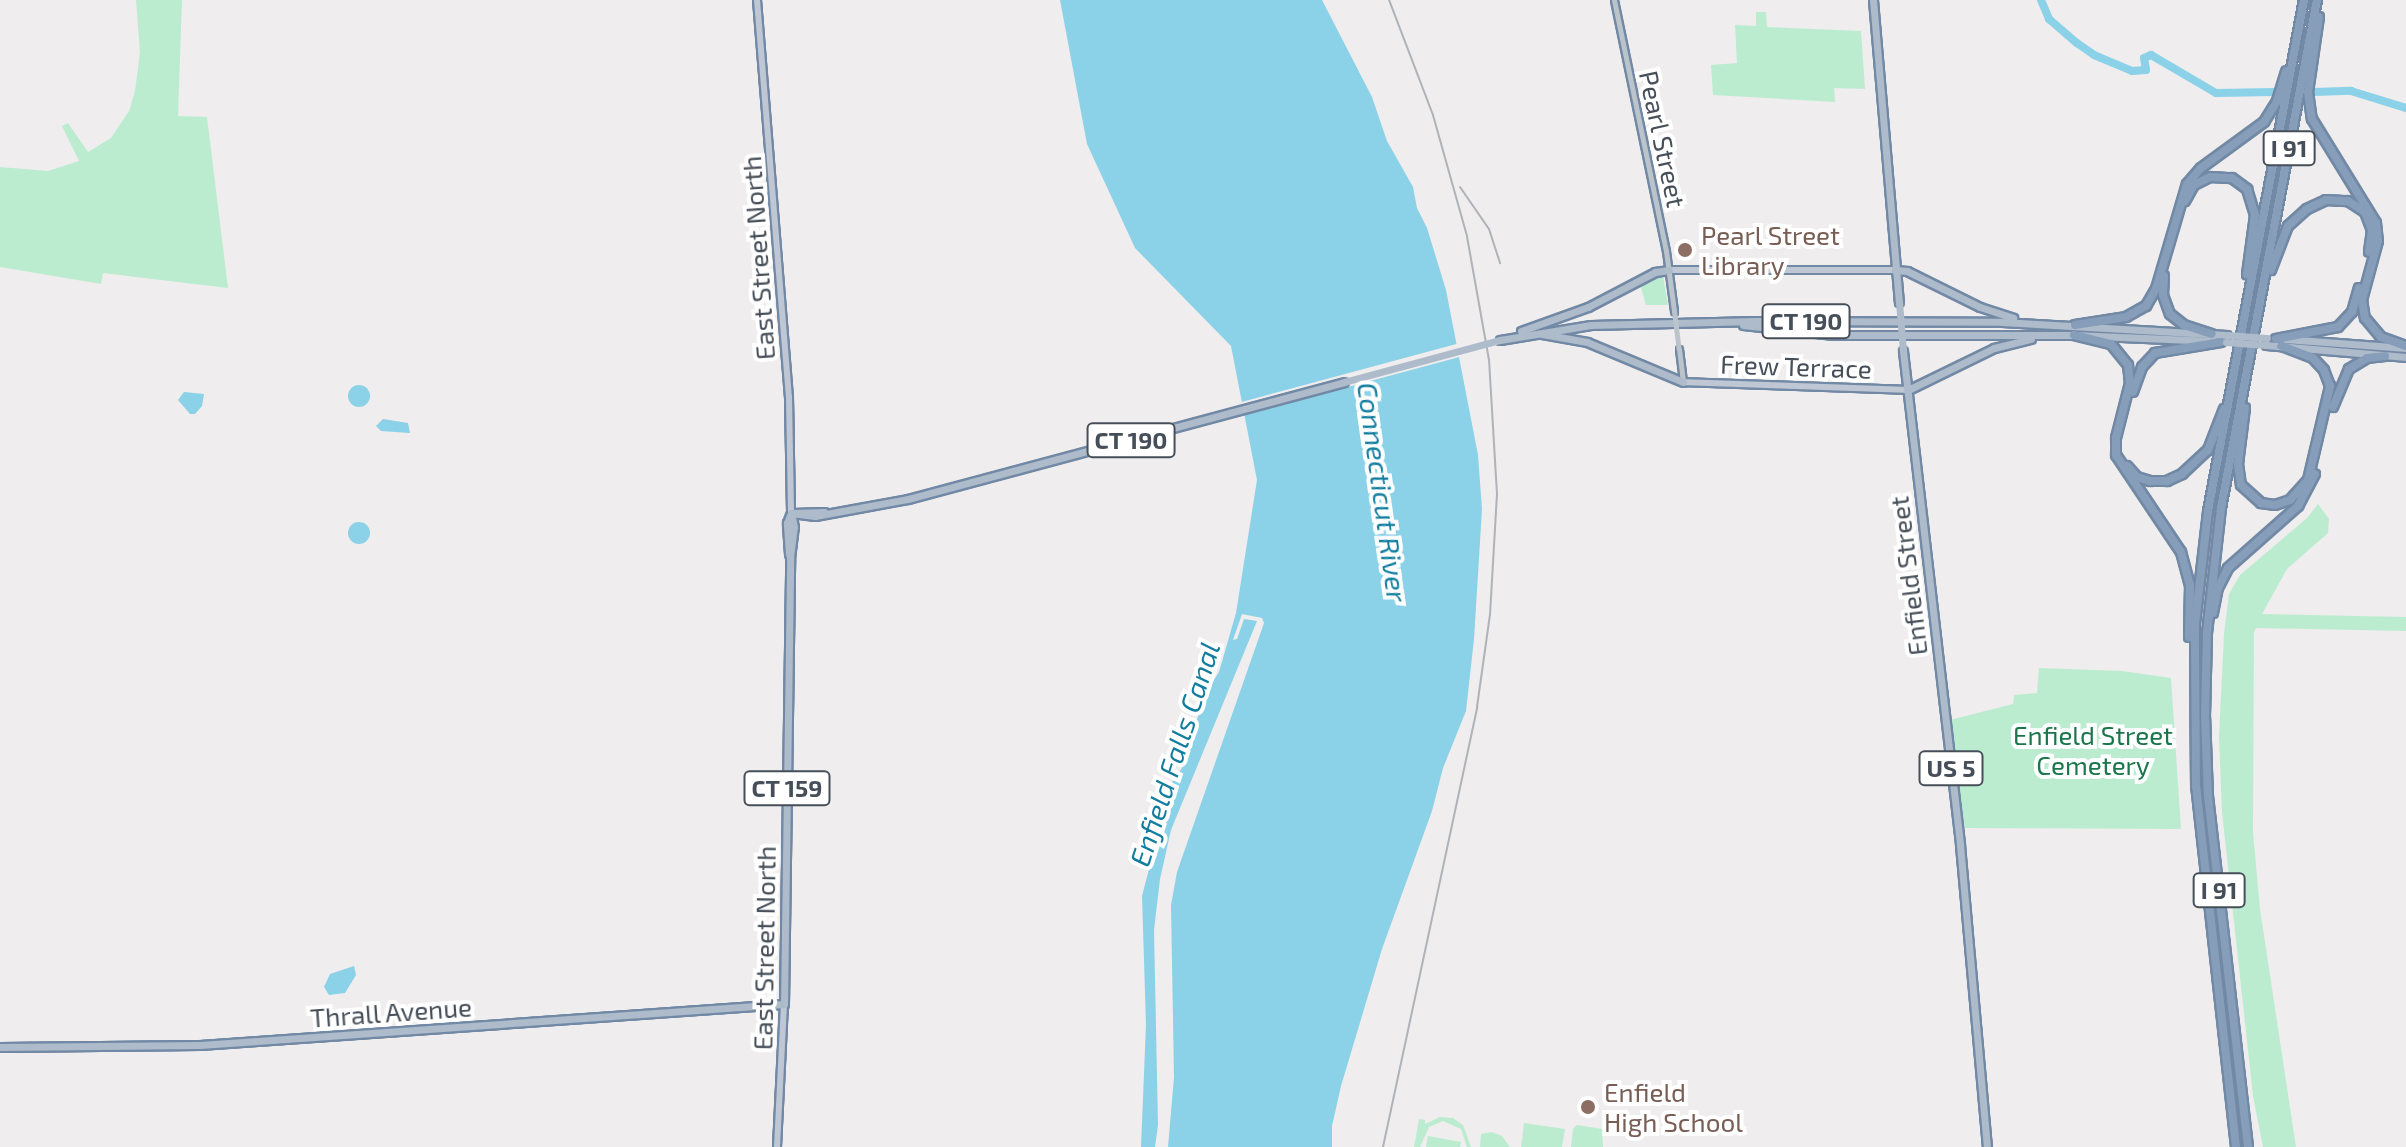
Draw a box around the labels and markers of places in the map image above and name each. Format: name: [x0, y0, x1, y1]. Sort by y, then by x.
place label: Pearl Street Library: [1701, 219, 1841, 280]
marker: Pearl Street Library: [1676, 241, 1694, 259]
place label: Enfield High School: [1604, 1076, 1743, 1138]
marker: Enfield High School: [1579, 1098, 1597, 1116]

